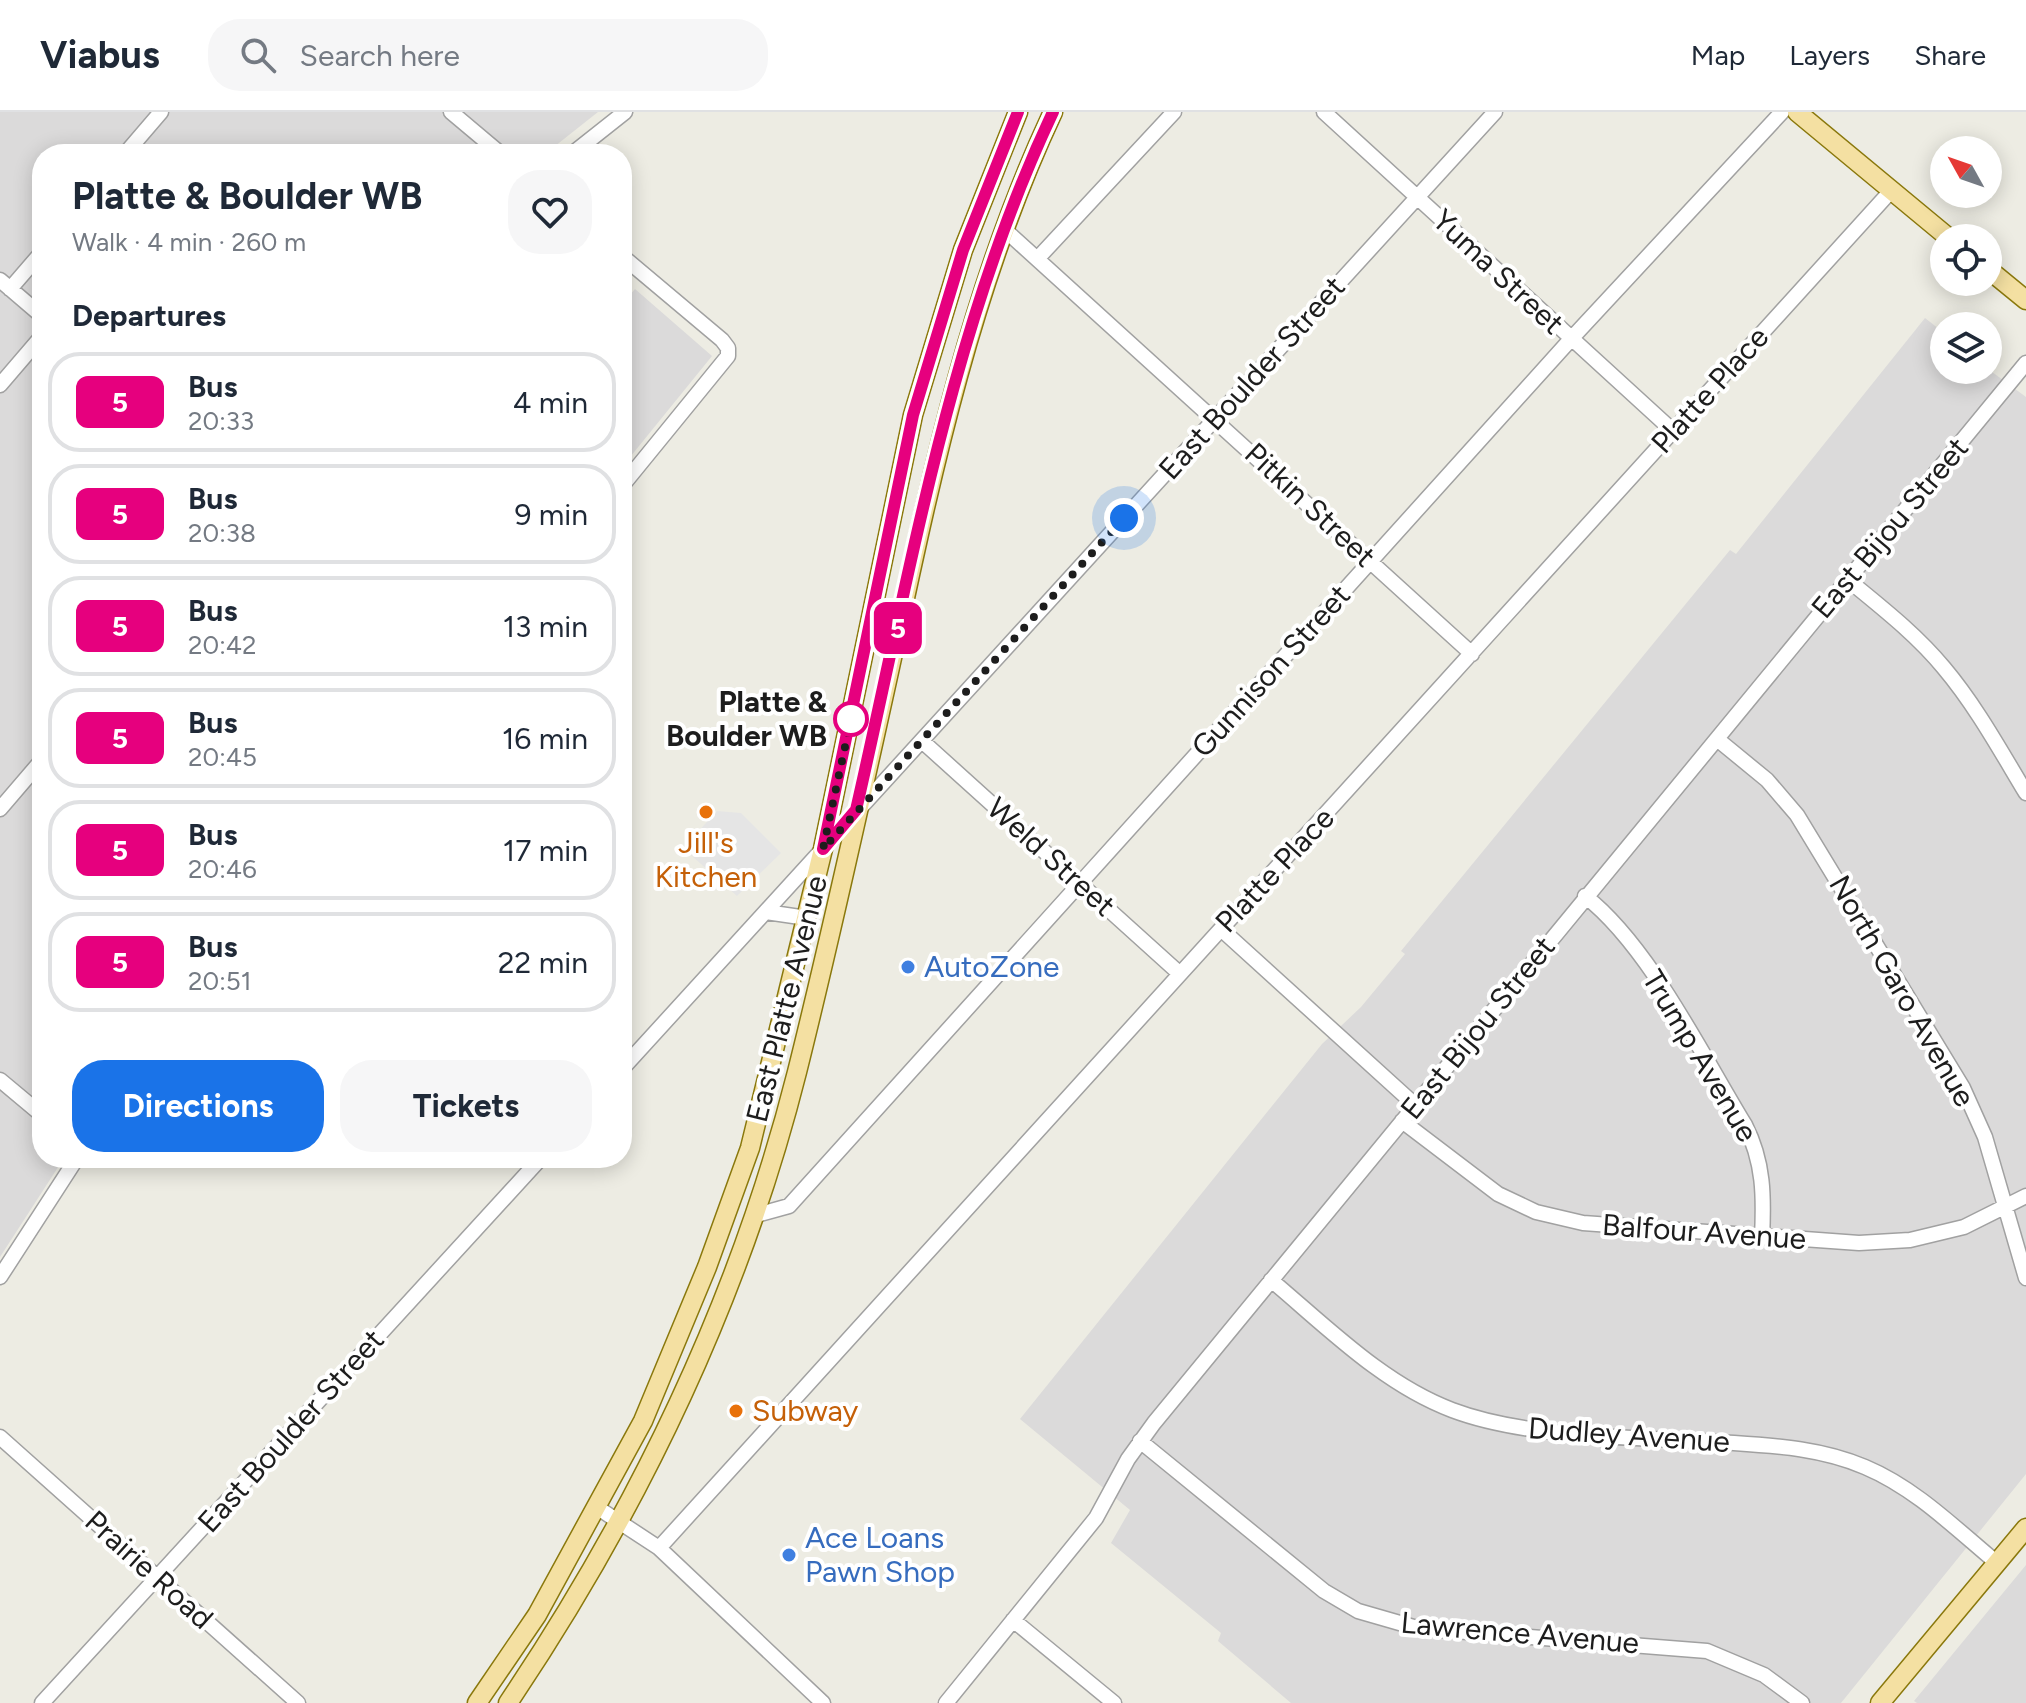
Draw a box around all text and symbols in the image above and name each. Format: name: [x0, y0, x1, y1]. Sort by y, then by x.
search box: [208, 19, 768, 91]
text: Viabus: [40, 32, 160, 78]
icon: search: [236, 33, 280, 77]
text: Search here: [300, 37, 460, 74]
text: Map: [1691, 38, 1745, 72]
text: Layers: [1789, 38, 1870, 72]
text: Share: [1914, 38, 1986, 72]
north arrow: [1930, 136, 2002, 208]
map controls: [1930, 136, 2002, 384]
button: heart: [508, 170, 592, 254]
text: Platte & Boulder WB: [72, 173, 423, 219]
street label: Yuma Street: [1425, 201, 1572, 342]
button: locate: [1930, 224, 2002, 296]
text: Walk · 4 min · 260 m: [72, 226, 306, 258]
street label: East Boulder Street: [1151, 269, 1352, 487]
text: Departures: [72, 297, 226, 334]
button: layers: [1930, 312, 2002, 384]
street label: Platte Place: [1643, 319, 1776, 461]
text: Bus: [188, 368, 237, 405]
text: 4 min: [513, 384, 588, 421]
text: 5: [112, 385, 128, 419]
text: 20:33: [188, 405, 254, 437]
street label: East Bijou Street: [1803, 430, 1976, 626]
street label: Pitkin Street: [1237, 435, 1383, 575]
text: Bus: [188, 480, 237, 517]
text: 9 min: [514, 496, 588, 533]
text: 5: [112, 497, 128, 531]
your location: [1104, 498, 1144, 538]
text: 20:38: [188, 517, 256, 549]
street label: Gunnison Street: [1183, 577, 1358, 765]
text: Bus: [188, 592, 237, 629]
line badge: 5: [872, 602, 924, 654]
text: 13 min: [503, 608, 588, 645]
text: 5: [112, 609, 128, 643]
text: 5: [890, 611, 906, 645]
text: 20:42: [188, 629, 256, 661]
place label: Platte & Boulder WB: [666, 683, 828, 754]
marker: Platte & Boulder WB: [834, 702, 868, 736]
text: Bus: [188, 704, 237, 741]
text: 16 min: [502, 720, 588, 757]
text: 5: [112, 721, 128, 755]
text: 20:45: [188, 741, 257, 773]
street label: Weld Street: [980, 789, 1123, 924]
street label: Platte Place: [1207, 799, 1342, 940]
marker: Jill's Kitchen: [697, 803, 715, 821]
text: Bus: [188, 816, 237, 853]
place label: Jill's Kitchen: [655, 824, 757, 895]
text: 17 min: [503, 832, 588, 869]
text: 5: [112, 833, 128, 867]
text: 20:46: [188, 853, 257, 885]
street label: North Garo Avenue: [1821, 869, 1984, 1113]
street label: East Platte Avenue: [738, 872, 835, 1126]
text: Bus: [188, 928, 237, 965]
street label: East Bijou Street: [1393, 929, 1563, 1127]
text: 22 min: [498, 944, 588, 981]
text: 5: [112, 945, 128, 979]
place label: AutoZone: [924, 948, 1059, 985]
marker: AutoZone: [899, 958, 917, 976]
street label: Trump Avenue: [1635, 963, 1766, 1148]
text: 20:51: [188, 965, 251, 997]
button: Directions: [72, 1060, 324, 1152]
button: Tickets: [340, 1060, 592, 1152]
street label: Balfour Avenue: [1601, 1206, 1807, 1257]
street label: East Boulder Street: [190, 1322, 391, 1540]
place label: Subway: [752, 1392, 859, 1429]
marker: Subway: [727, 1402, 745, 1420]
street label: Dudley Avenue: [1527, 1409, 1731, 1460]
street label: Prairie Road: [78, 1502, 221, 1637]
place label: Ace Loans Pawn Shop: [805, 1519, 955, 1590]
marker: Ace Loans Pawn Shop: [780, 1546, 798, 1564]
street label: Lawrence Avenue: [1399, 1604, 1641, 1661]

